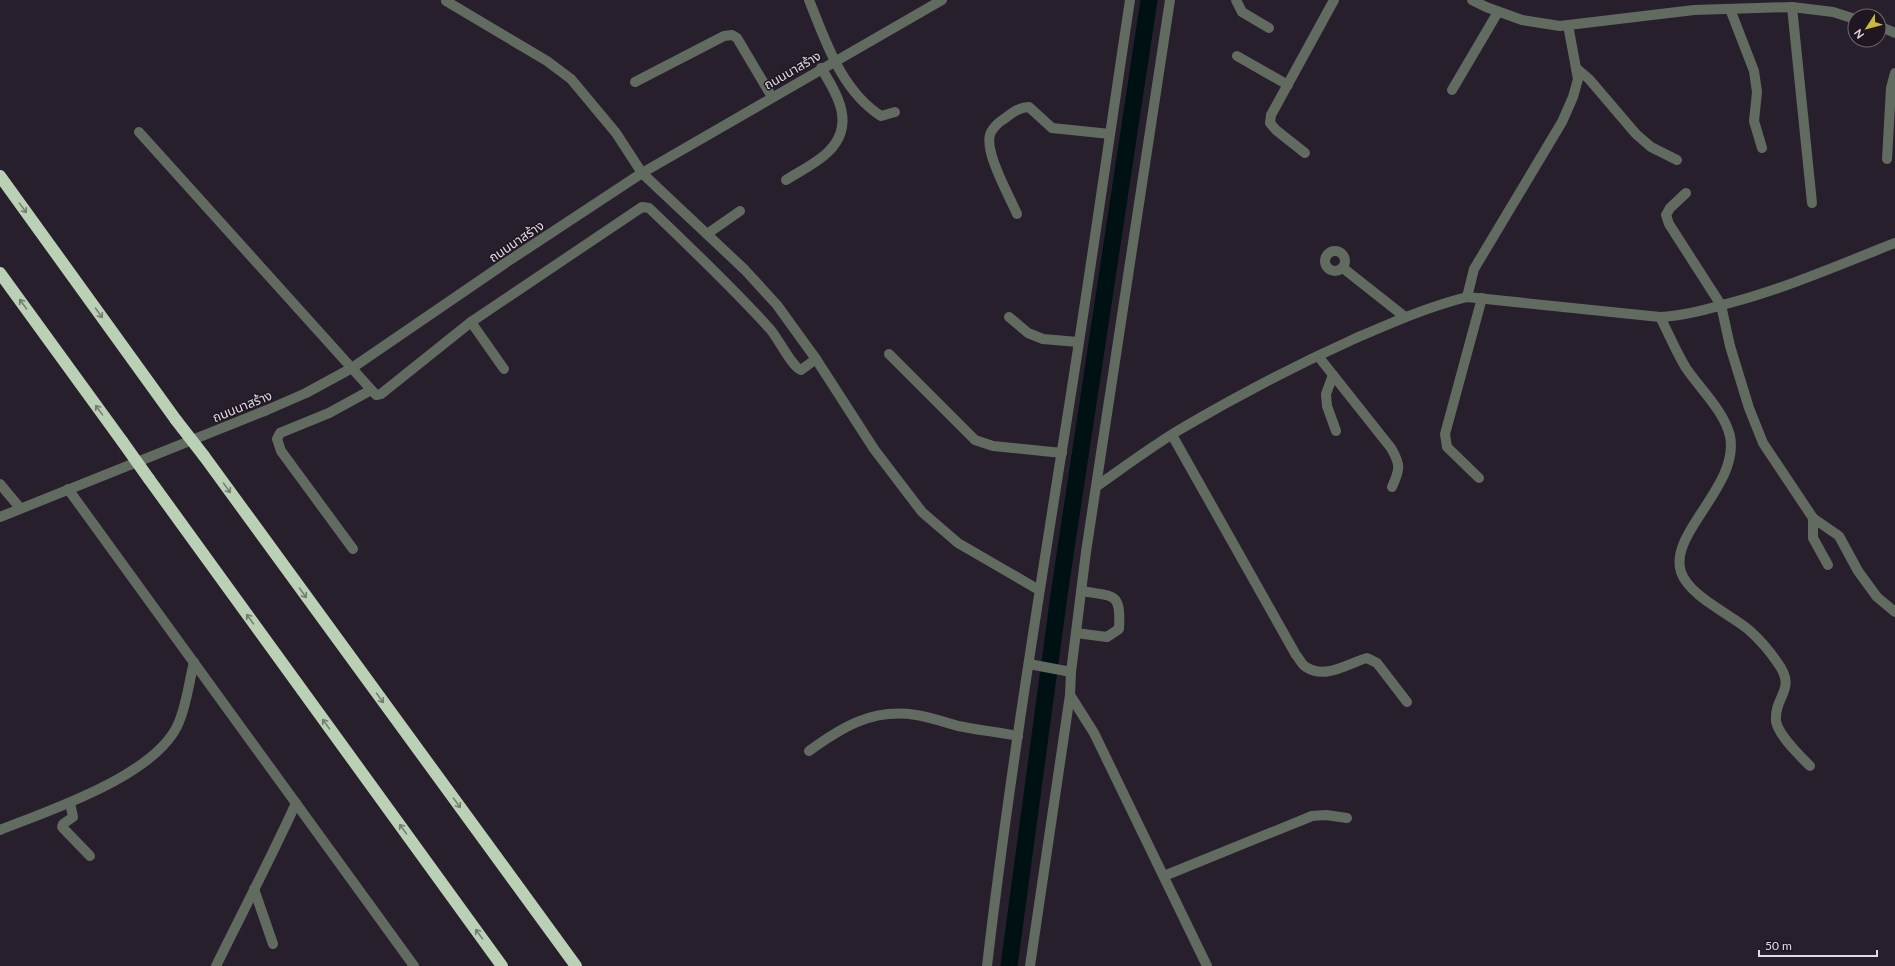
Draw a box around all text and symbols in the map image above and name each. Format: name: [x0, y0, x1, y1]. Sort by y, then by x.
north arrow: [1847, 8, 1887, 48]
text: N: [1851, 27, 1866, 41]
street label: ถนนนาสร้าง: [761, 47, 823, 93]
one-way arrow: [19, 202, 27, 213]
street label: ถนนนาสร้าง: [485, 217, 547, 265]
one-way arrow: [18, 299, 27, 310]
one-way arrow: [95, 307, 103, 318]
street label: ถนนนาสร้าง: [210, 387, 274, 425]
one-way arrow: [95, 404, 103, 415]
one-way arrow: [222, 482, 231, 493]
one-way arrow: [299, 587, 307, 598]
one-way arrow: [246, 613, 254, 624]
one-way arrow: [376, 692, 384, 703]
one-way arrow: [322, 718, 330, 729]
one-way arrow: [453, 797, 461, 808]
one-way arrow: [398, 824, 407, 835]
one-way arrow: [475, 929, 483, 940]
scale bar: [1759, 932, 1877, 958]
text: 50 m: [1765, 938, 1792, 953]

